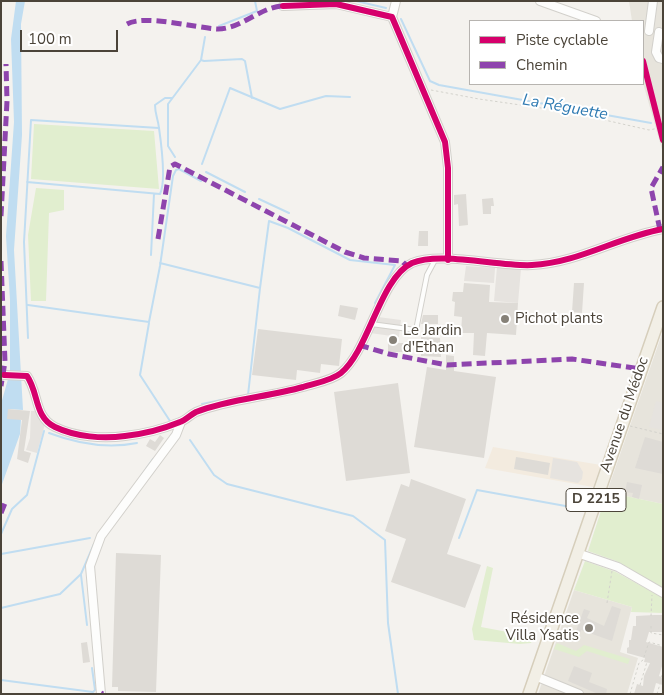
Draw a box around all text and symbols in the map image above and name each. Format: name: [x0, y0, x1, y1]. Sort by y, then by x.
scale bar: [22, 20, 120, 52]
legend: [469, 20, 644, 85]
text: 100 m: [28, 29, 72, 49]
text: Piste cyclable: [516, 30, 608, 50]
text: Chemin: [516, 55, 567, 75]
water label: La Réguette: [521, 91, 609, 125]
place label: Pichot plants: [515, 310, 603, 328]
marker: Pichot plants: [499, 313, 511, 325]
place label: Le Jardin d'Ethan: [403, 322, 462, 357]
marker: Le Jardin d'Ethan: [387, 334, 399, 346]
street label: Avenue du Médoc: [597, 355, 653, 475]
road number: D 2215: [566, 488, 626, 512]
place label: Résidence Villa Ysatis: [506, 610, 579, 645]
marker: Résidence Villa Ysatis: [583, 622, 595, 634]

